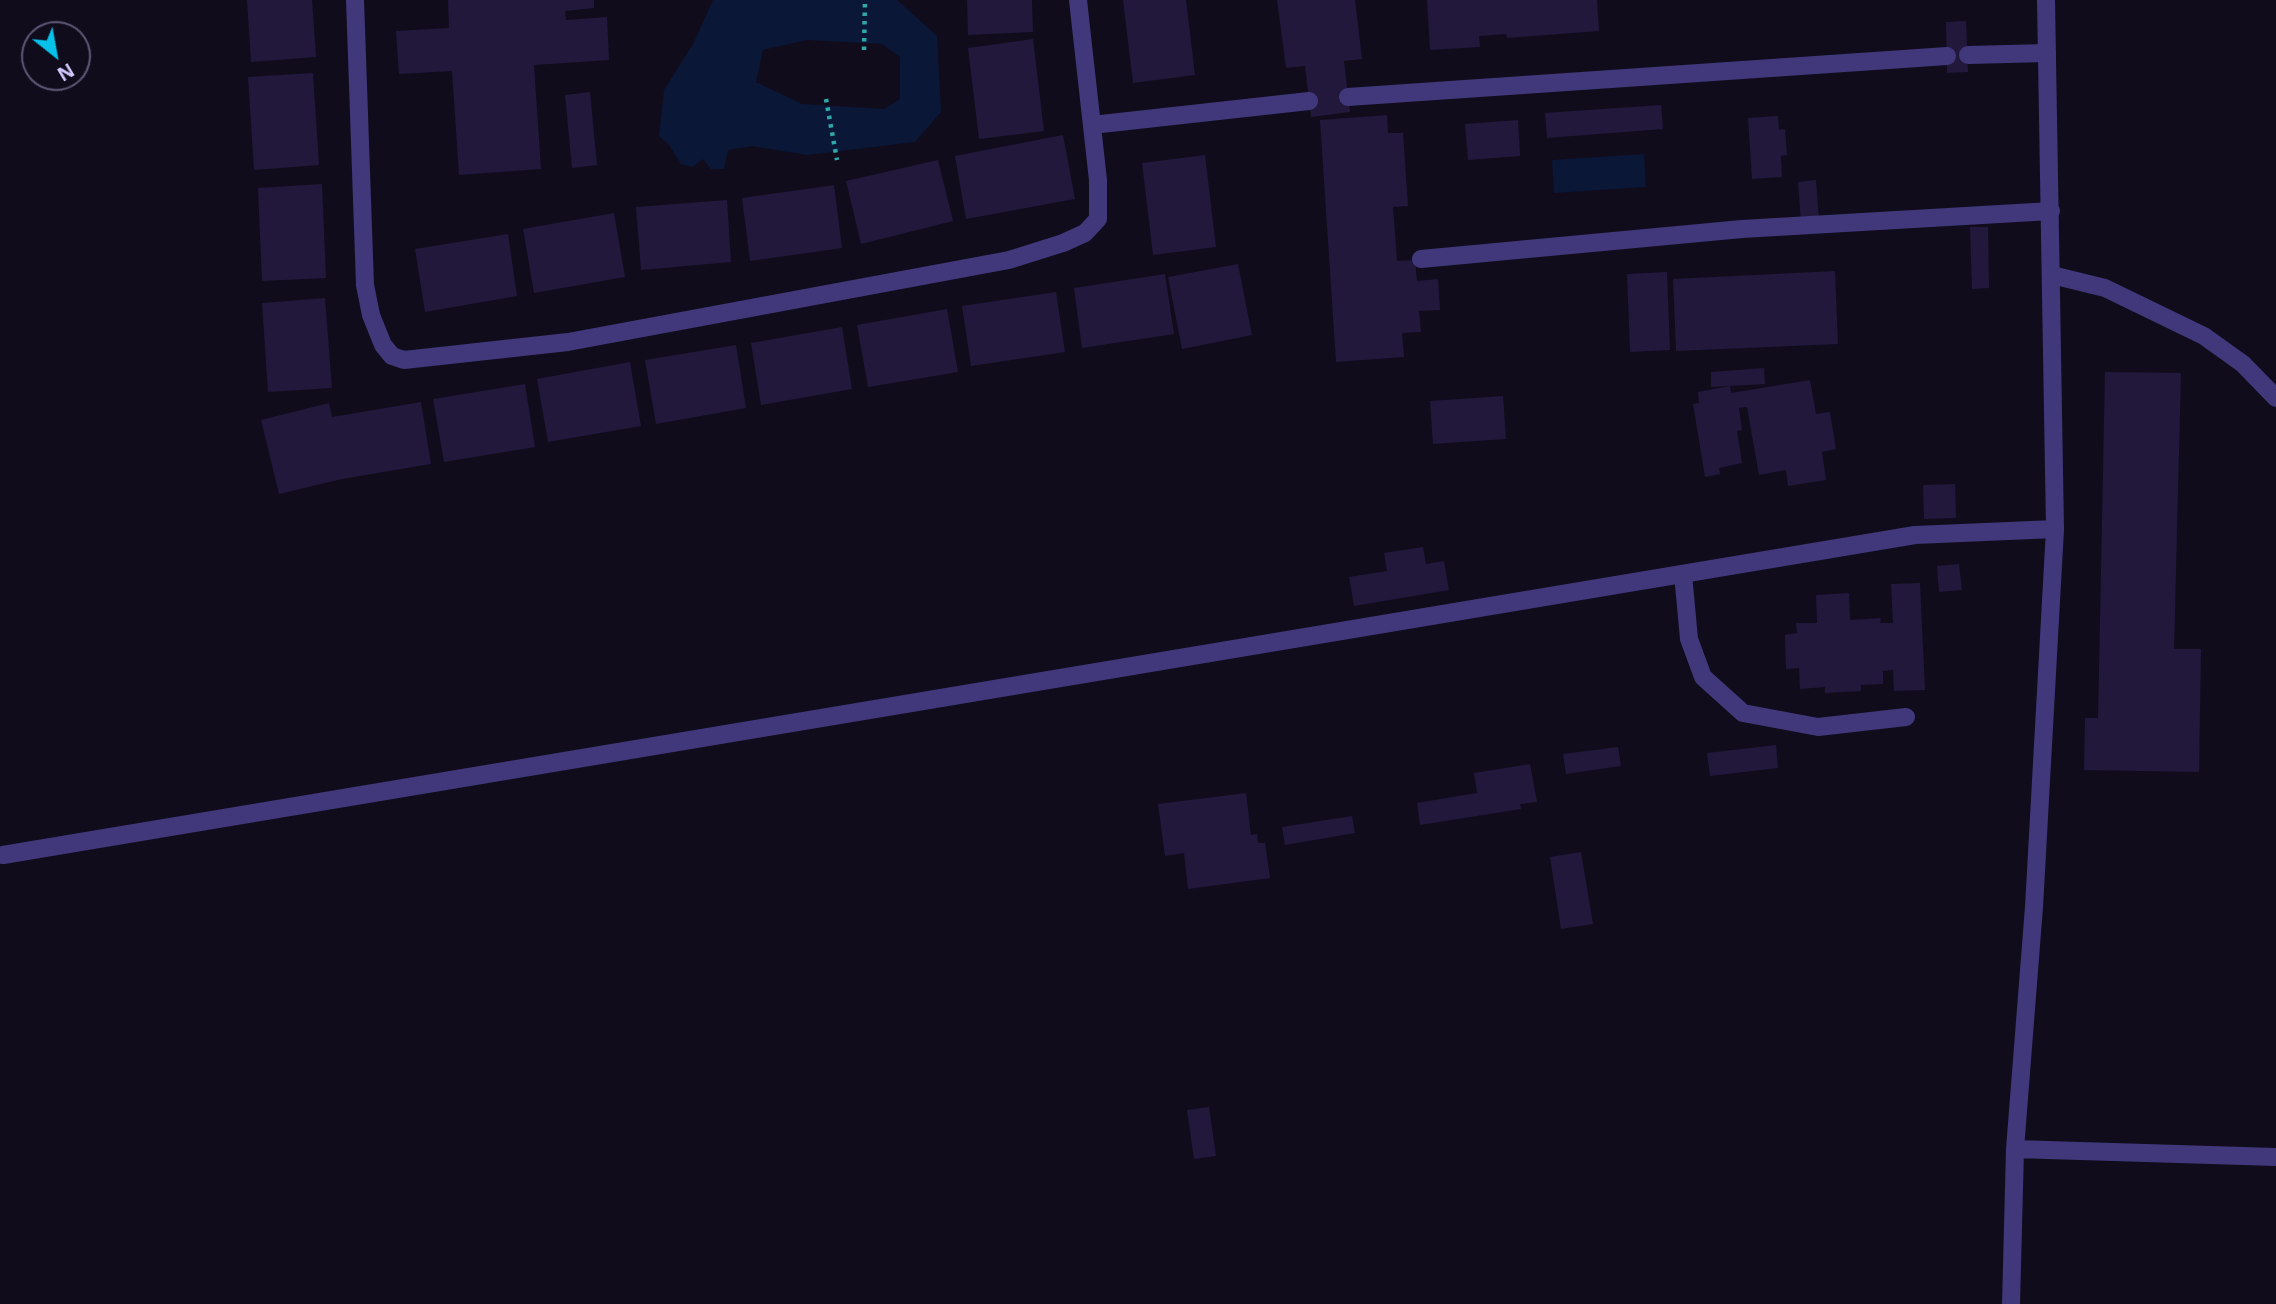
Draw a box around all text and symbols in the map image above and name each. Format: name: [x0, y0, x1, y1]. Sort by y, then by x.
north arrow: [21, 21, 91, 91]
text: N: [52, 57, 79, 87]

